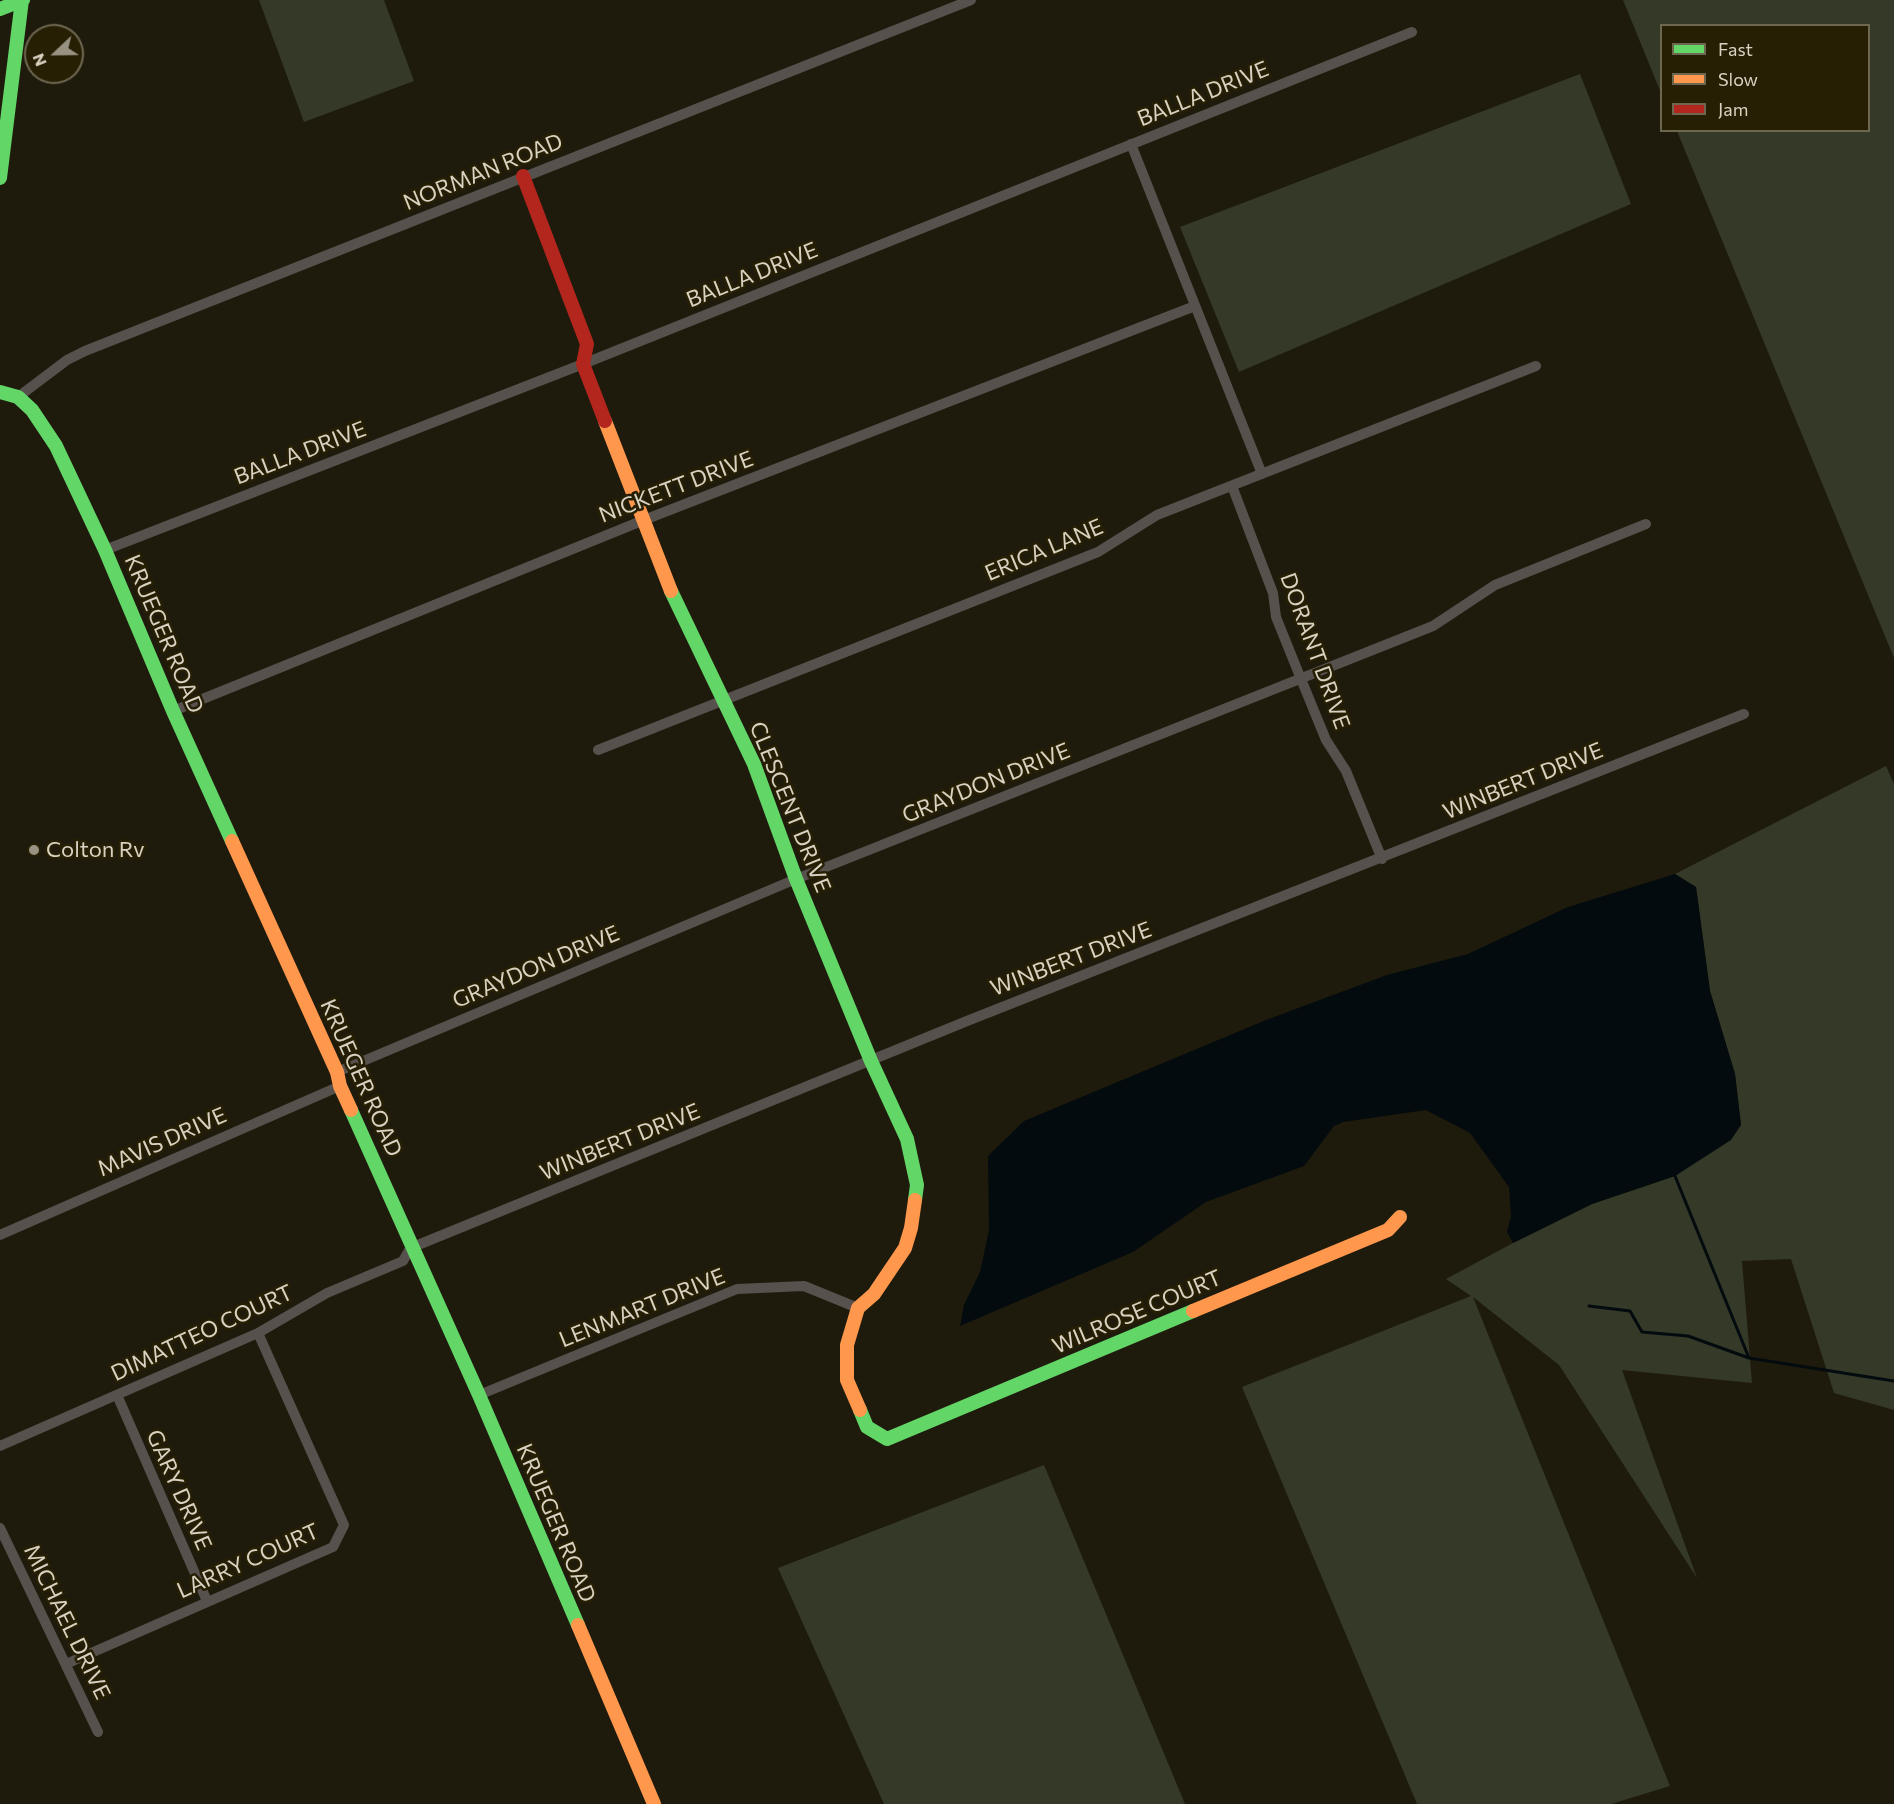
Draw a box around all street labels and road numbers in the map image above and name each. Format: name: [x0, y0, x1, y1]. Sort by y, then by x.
street label: BALLA DRIVE: [1134, 56, 1272, 132]
street label: NORMAN ROAD: [400, 128, 566, 216]
street label: BALLA DRIVE: [683, 237, 821, 313]
street label: BALLA DRIVE: [230, 416, 370, 490]
street label: NICKETT DRIVE: [595, 445, 757, 529]
street label: ERICA LANE: [981, 513, 1107, 587]
street label: KRUEGER ROAD: [119, 551, 209, 717]
street label: DORANT DRIVE: [1275, 569, 1355, 733]
street label: CLESCENT DRIVE: [744, 718, 836, 896]
street label: GRAYDON DRIVE: [898, 737, 1074, 829]
street label: WINBERT DRIVE: [1439, 737, 1607, 825]
street label: WINBERT DRIVE: [987, 916, 1155, 1002]
street label: GRAYDON DRIVE: [449, 920, 623, 1014]
street label: KRUEGER ROAD: [314, 995, 408, 1161]
street label: WINBERT DRIVE: [536, 1098, 704, 1186]
street label: MAVIS DRIVE: [93, 1102, 231, 1182]
street label: LENMART DRIVE: [555, 1263, 729, 1353]
street label: WILROSE COURT: [1048, 1264, 1226, 1360]
street label: DIMATTEO COURT: [107, 1279, 297, 1387]
street label: GARY DRIVE: [141, 1426, 217, 1554]
street label: KRUEGER ROAD: [511, 1440, 601, 1606]
street label: LARRY COURT: [173, 1518, 323, 1604]
street label: MICHAEL DRIVE: [18, 1540, 116, 1704]

